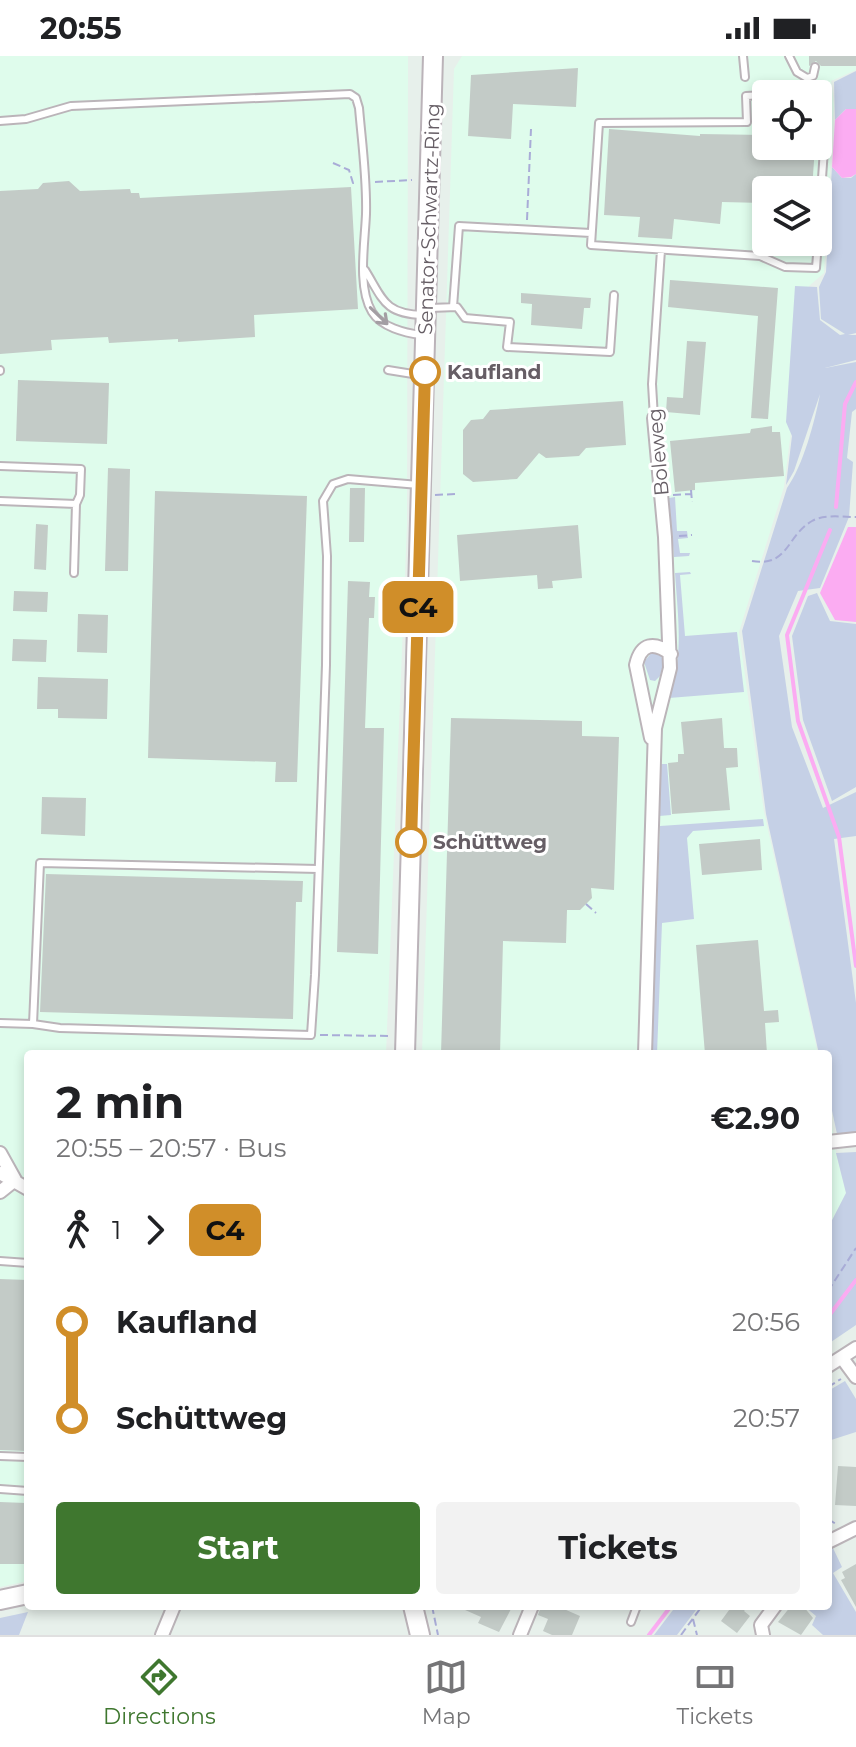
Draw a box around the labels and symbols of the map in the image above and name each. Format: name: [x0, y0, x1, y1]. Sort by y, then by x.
street label: Senator-Schwartz-Ring: [413, 103, 445, 335]
one-way arrow: [369, 306, 389, 326]
marker: Kaufland: [410, 357, 440, 387]
place label: Kaufland: [447, 360, 541, 384]
street label: Boleweg: [642, 407, 674, 497]
line badge: C4: [382, 581, 454, 633]
marker: Schüttweg: [396, 827, 426, 857]
place label: Schüttweg: [433, 830, 547, 854]

